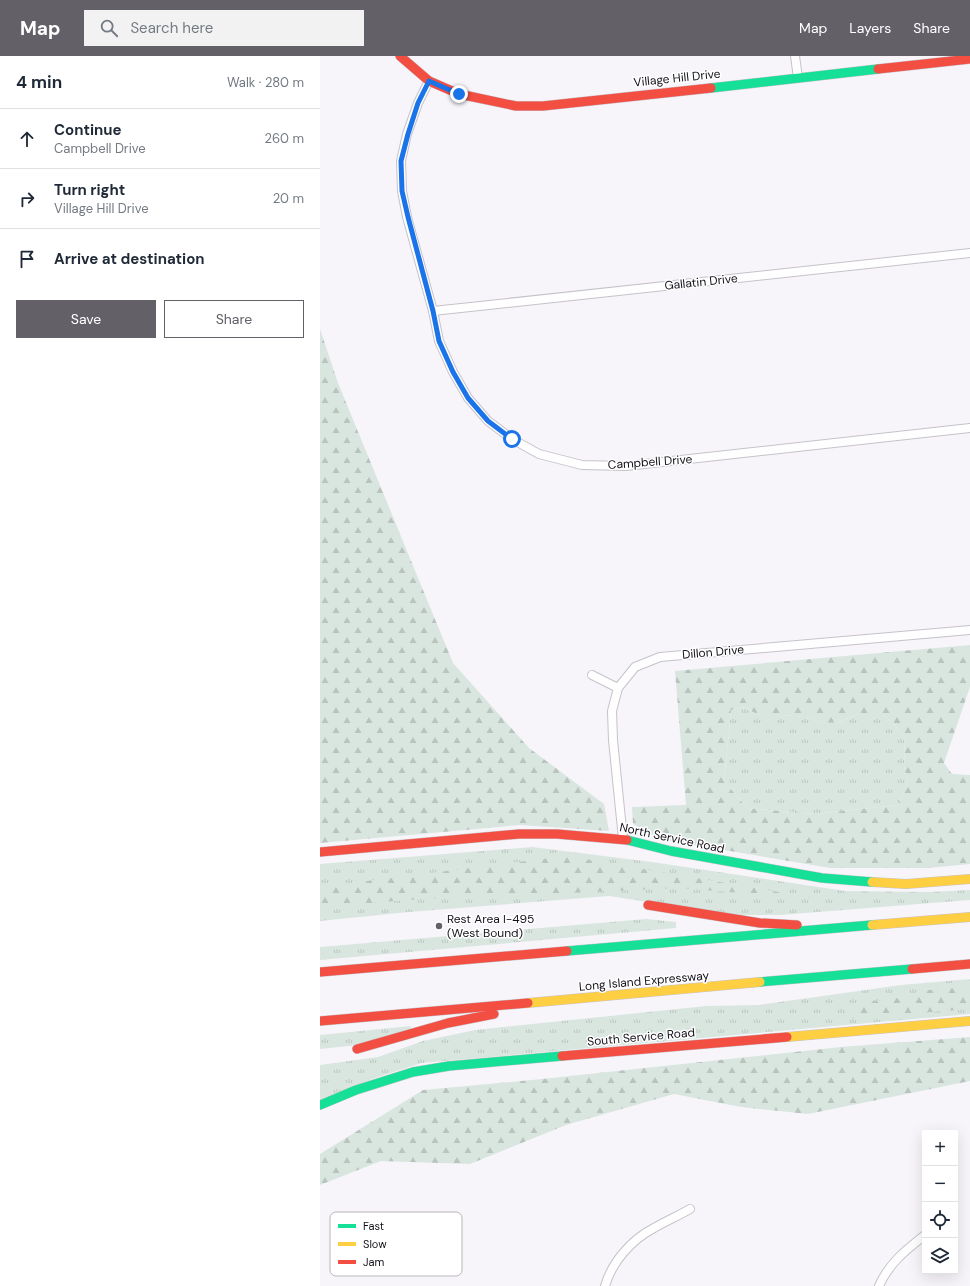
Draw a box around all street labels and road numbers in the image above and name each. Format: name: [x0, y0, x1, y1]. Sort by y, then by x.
street label: Village Hill Drive: [633, 65, 721, 91]
street label: Gallatin Drive: [664, 270, 739, 294]
street label: Campbell Drive: [607, 451, 693, 473]
street label: Dillon Drive: [681, 641, 745, 663]
street label: North Service Road: [618, 819, 726, 857]
street label: Long Island Expressway: [578, 967, 710, 995]
street label: South Service Road: [587, 1024, 695, 1050]

